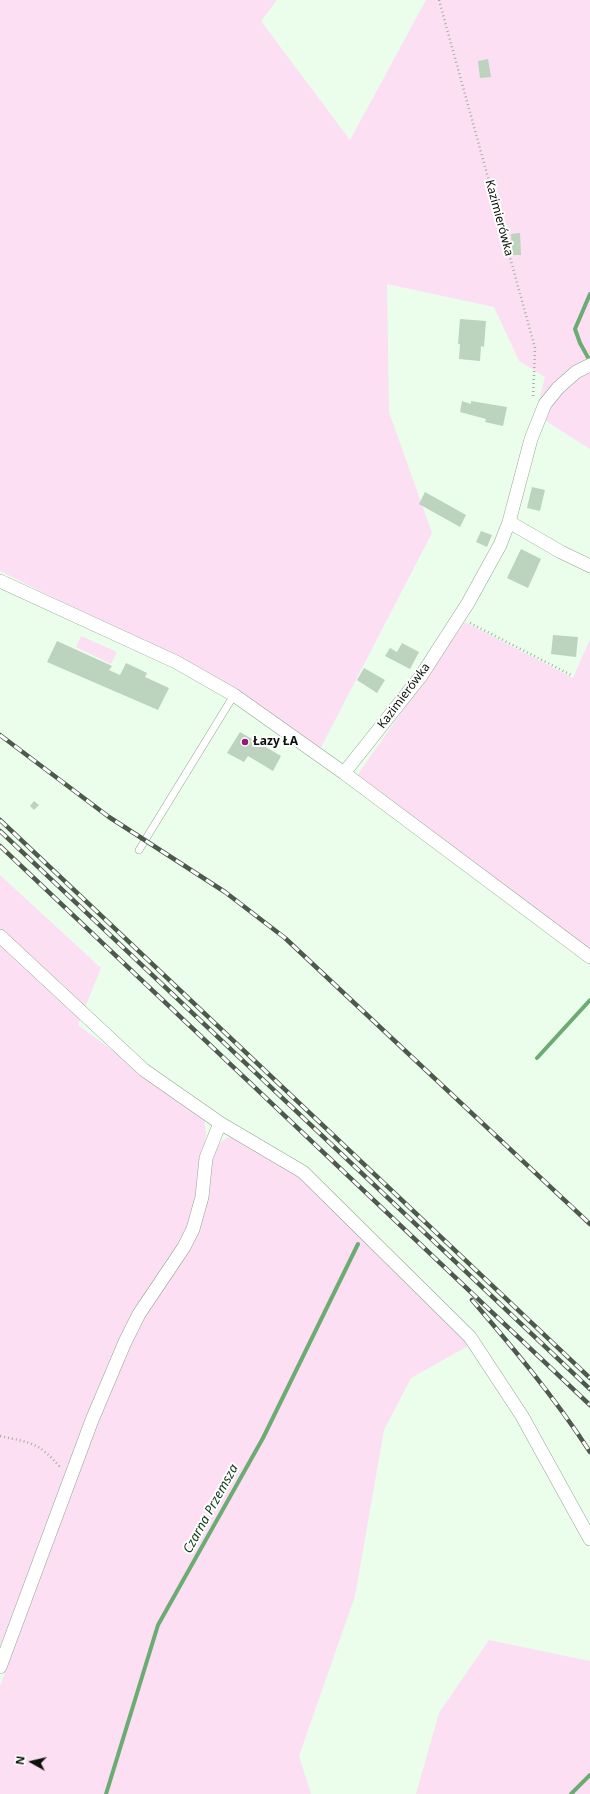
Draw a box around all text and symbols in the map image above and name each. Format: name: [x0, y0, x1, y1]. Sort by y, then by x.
street label: Kazimierówka: [482, 178, 516, 258]
street label: Kazimierówka: [375, 660, 433, 732]
place label: Łazy ŁA: [253, 735, 298, 749]
marker: Łazy ŁA: [240, 737, 250, 747]
water label: Czarna Przemsza: [180, 1462, 242, 1556]
north arrow: [12, 1742, 52, 1782]
text: N: [12, 1755, 28, 1766]

